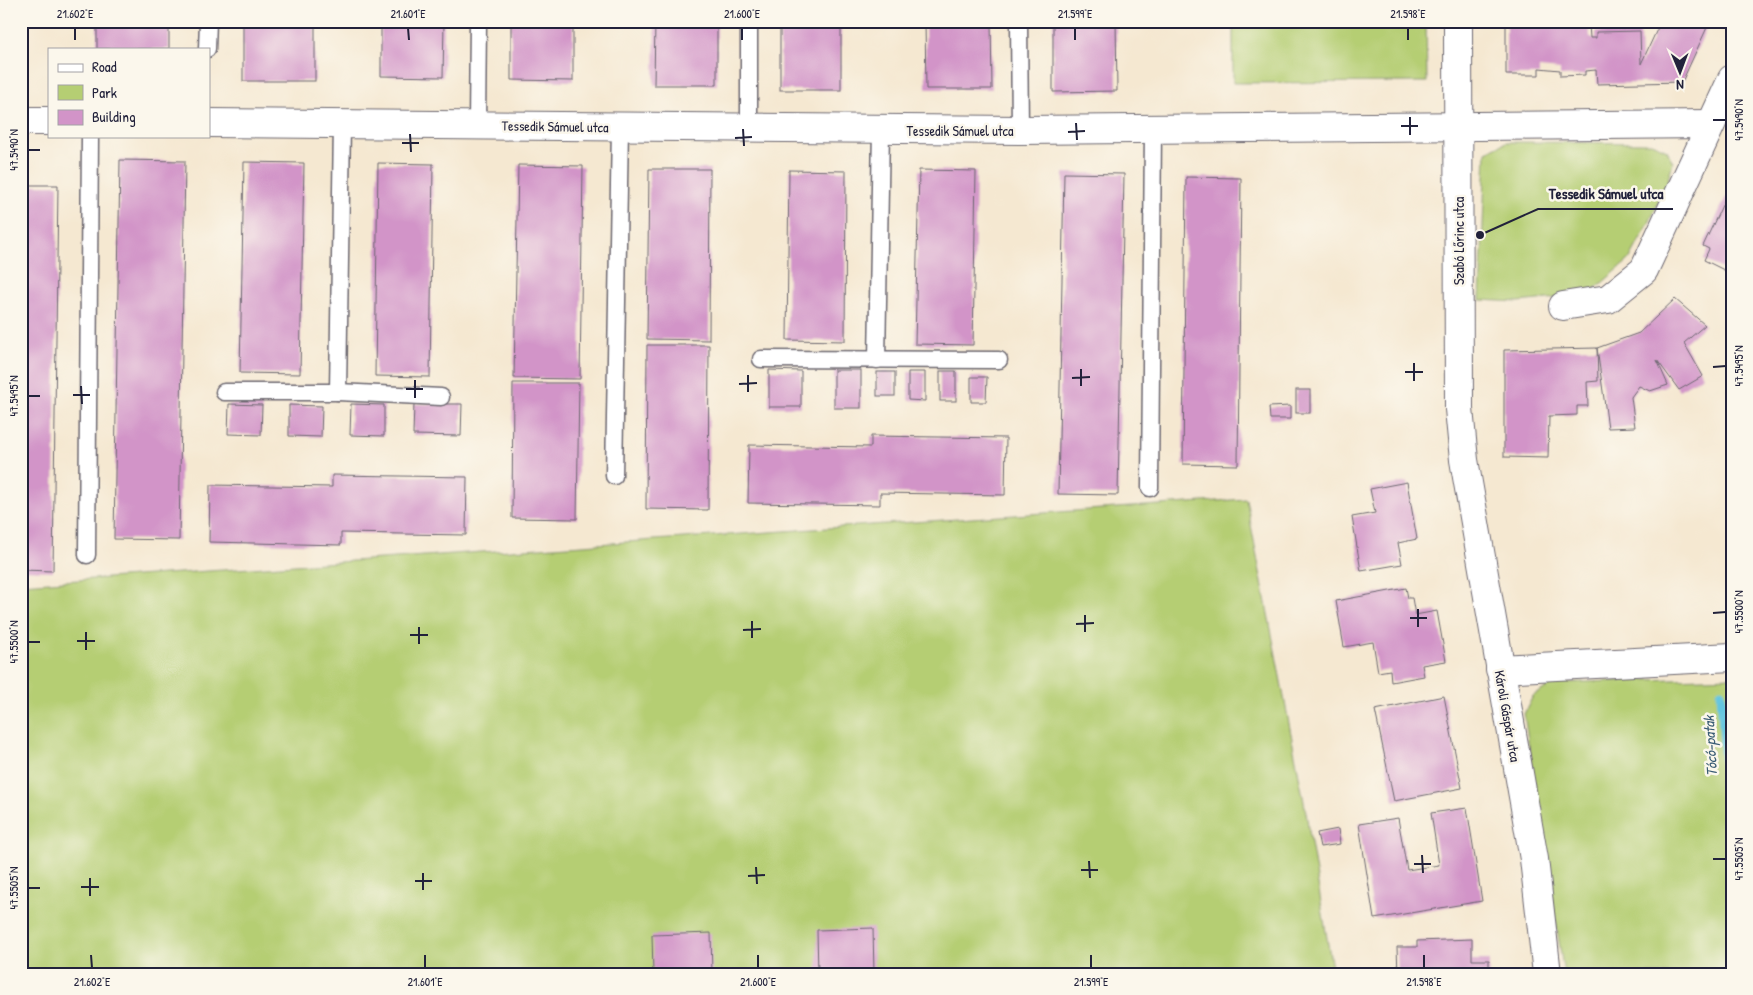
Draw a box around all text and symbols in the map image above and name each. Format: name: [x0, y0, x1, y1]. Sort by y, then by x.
text: 21.602°E: [57, 5, 94, 22]
text: 21.601°E: [390, 5, 426, 22]
text: 21.600°E: [724, 5, 761, 22]
text: 21.599°E: [1058, 5, 1093, 22]
text: 21.598°E: [1390, 5, 1426, 22]
legend: [48, 48, 210, 138]
north arrow: [1656, 48, 1706, 98]
text: Road: [92, 56, 117, 77]
text: N: [1676, 76, 1684, 95]
text: Park: [92, 82, 117, 103]
text: 47.5490°N: [1730, 99, 1747, 141]
text: Building: [92, 106, 136, 127]
street label: Tessedik Sámuel utca: [501, 116, 609, 136]
street label: Tessedik Sámuel utca: [907, 121, 1014, 140]
text: 47.5490°N: [5, 129, 22, 171]
callout: Tessedik Sámuel utca: [1538, 179, 1673, 209]
text: Tessedik Sámuel utca: [1548, 183, 1663, 204]
street label: Szabó Lőrinc utca: [1449, 196, 1468, 285]
text: 47.5495°N: [1730, 345, 1747, 387]
text: 47.5495°N: [5, 375, 22, 417]
text: 47.5500°N: [1730, 590, 1747, 634]
text: 47.5500°N: [5, 620, 22, 664]
street label: Károli Gáspár utca: [1490, 669, 1526, 764]
water label: Tócó-patak: [1698, 713, 1722, 777]
text: 47.5505°N: [1730, 838, 1747, 880]
text: 47.5505°N: [5, 867, 22, 909]
text: 21.602°E: [74, 973, 111, 990]
text: 21.601°E: [407, 973, 443, 990]
text: 21.600°E: [740, 973, 777, 990]
text: 21.599°E: [1074, 973, 1109, 990]
text: 21.598°E: [1406, 973, 1442, 990]

